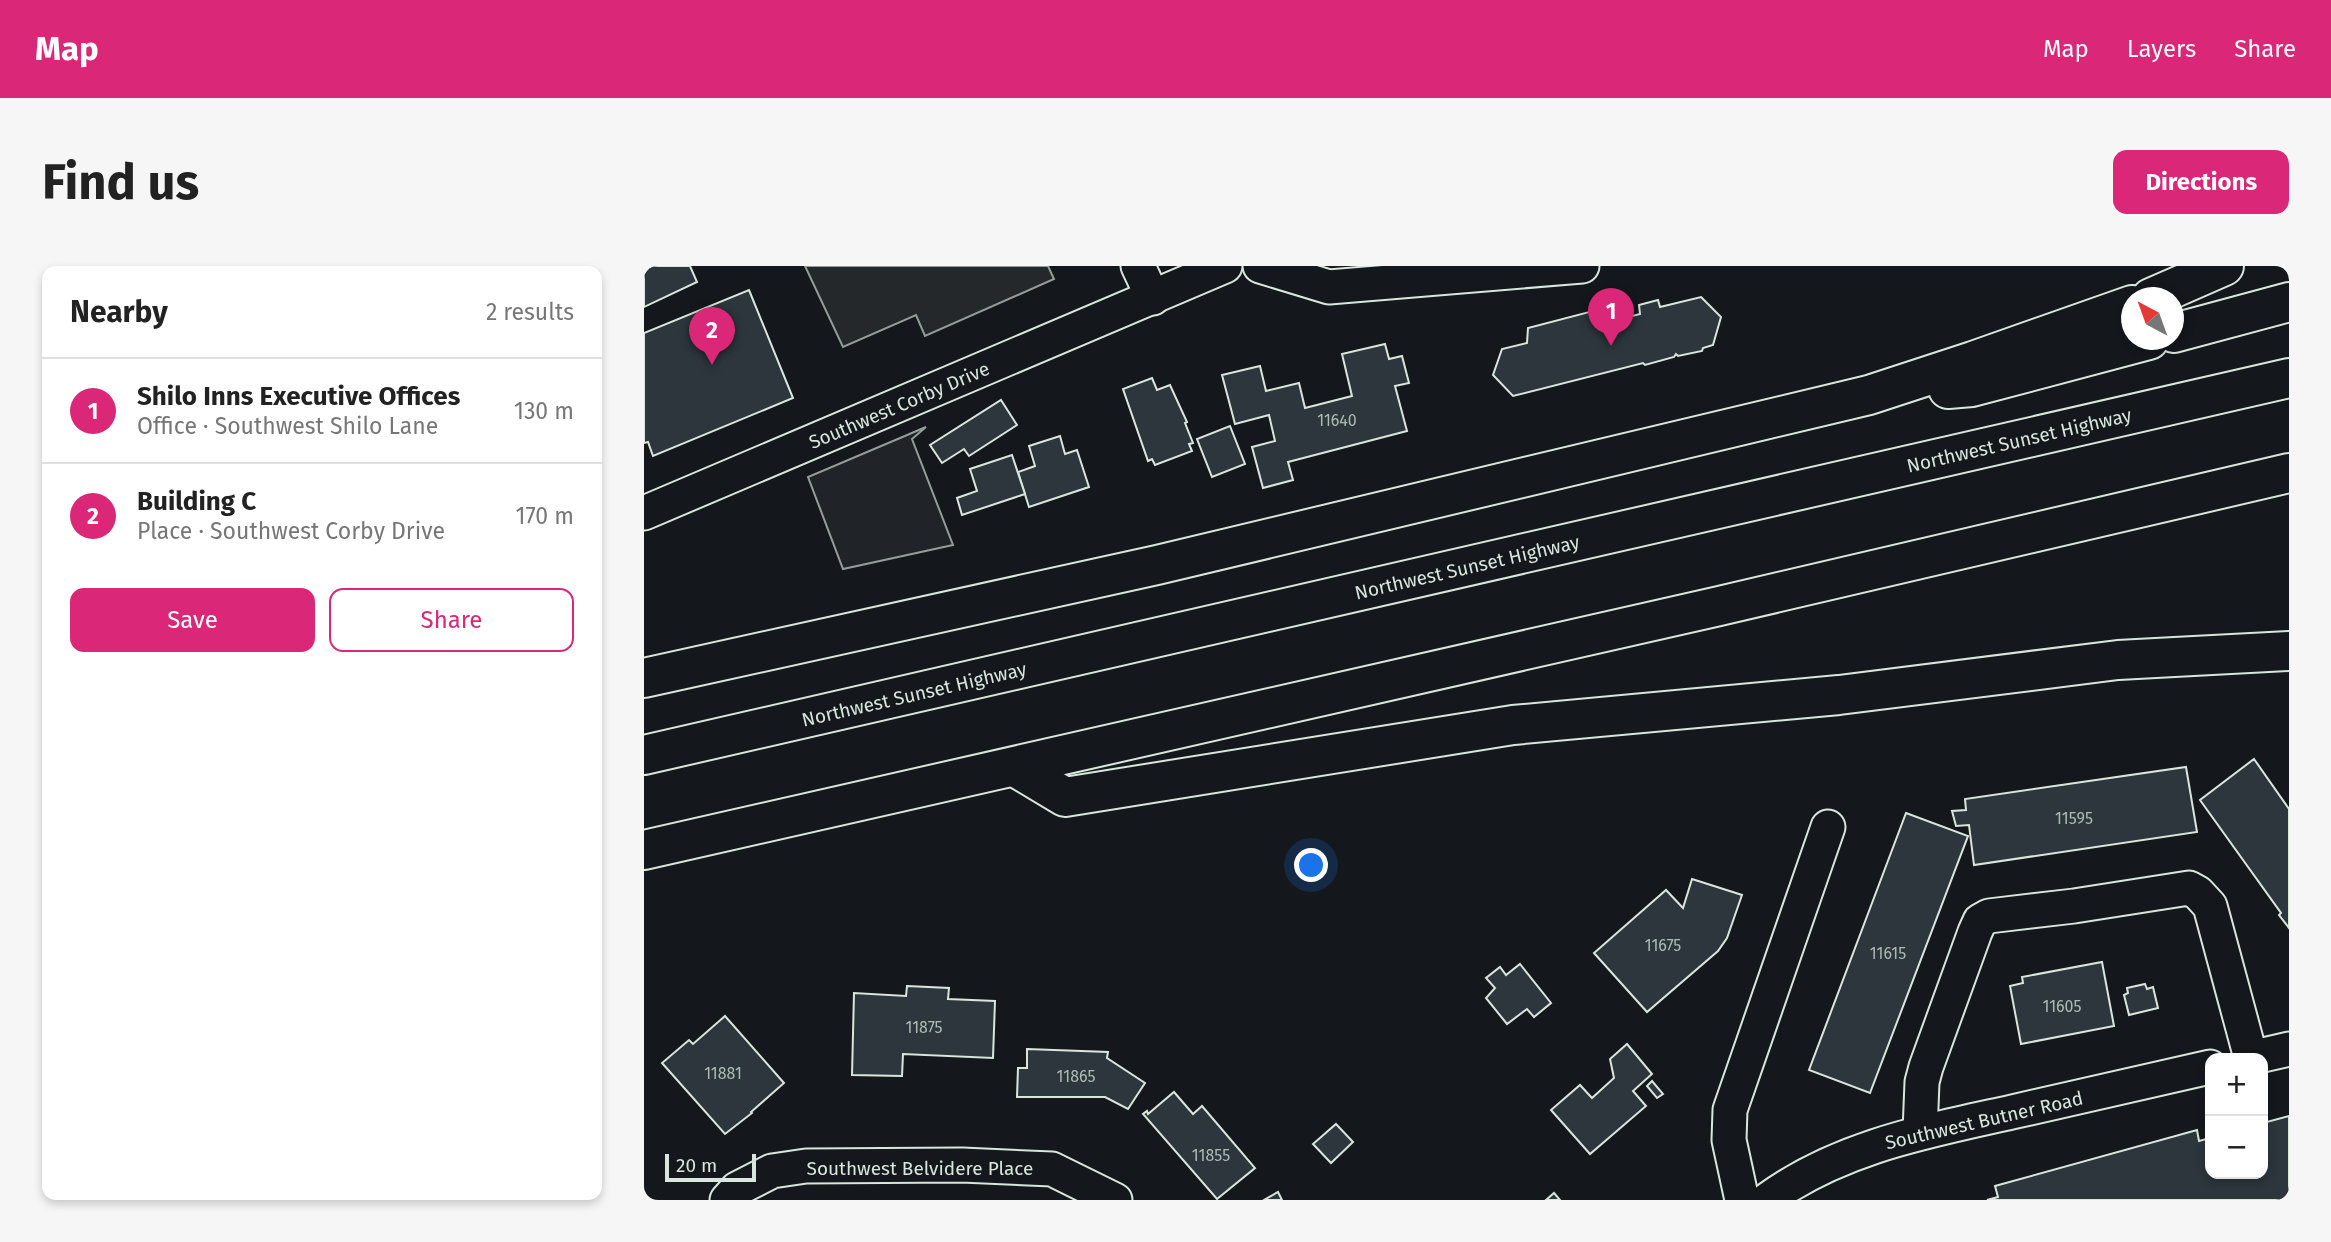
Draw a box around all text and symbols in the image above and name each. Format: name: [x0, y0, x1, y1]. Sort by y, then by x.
text: Map: [35, 29, 99, 69]
text: Map: [2043, 35, 2089, 63]
text: Layers: [2127, 35, 2196, 63]
text: Share: [2234, 35, 2296, 63]
button: Directions: [2113, 150, 2289, 214]
text: Find us: [42, 153, 199, 212]
north arrow: [2121, 287, 2184, 350]
pin: 1: [1588, 288, 1634, 346]
text: Nearby: [70, 294, 168, 330]
text: 2 results: [486, 298, 574, 326]
pin: 2: [689, 307, 735, 365]
street label: Southwest Corby Drive: [805, 357, 993, 454]
text: Shilo Inns Executive Offices: [137, 381, 460, 412]
text: 1: [88, 397, 98, 425]
text: 130 m: [514, 397, 574, 425]
street label: Northwest Sunset Highway: [1905, 403, 2134, 478]
house number: 11640: [1317, 411, 1357, 430]
text: Office · Southwest Shilo Lane: [137, 412, 438, 440]
text: Building C: [137, 486, 256, 517]
text: 2: [87, 502, 99, 530]
text: 170 m: [515, 502, 574, 530]
text: Place · Southwest Corby Drive: [137, 517, 445, 545]
street label: Northwest Sunset Highway: [1353, 530, 1582, 605]
button: Save: [70, 588, 315, 652]
button: Share: [329, 588, 574, 652]
street label: Northwest Sunset Highway: [800, 657, 1029, 732]
house number: 11595: [2055, 809, 2093, 828]
your location: [1294, 848, 1328, 882]
house number: 11675: [1645, 936, 1681, 955]
house number: 11615: [1870, 944, 1906, 963]
house number: 11605: [2042, 997, 2082, 1016]
house number: 11875: [905, 1018, 943, 1037]
map controls: [2205, 1053, 2268, 1179]
button: +: [2205, 1053, 2268, 1116]
house number: 11881: [704, 1064, 742, 1083]
house number: 11865: [1057, 1067, 1095, 1086]
street label: Southwest Butner Road: [1883, 1087, 2085, 1154]
button: −: [2205, 1116, 2268, 1179]
house number: 11855: [1192, 1146, 1230, 1165]
scale bar: [665, 1151, 756, 1183]
text: 20 m: [676, 1154, 717, 1177]
street label: Southwest Belvidere Place: [807, 1157, 1033, 1180]

